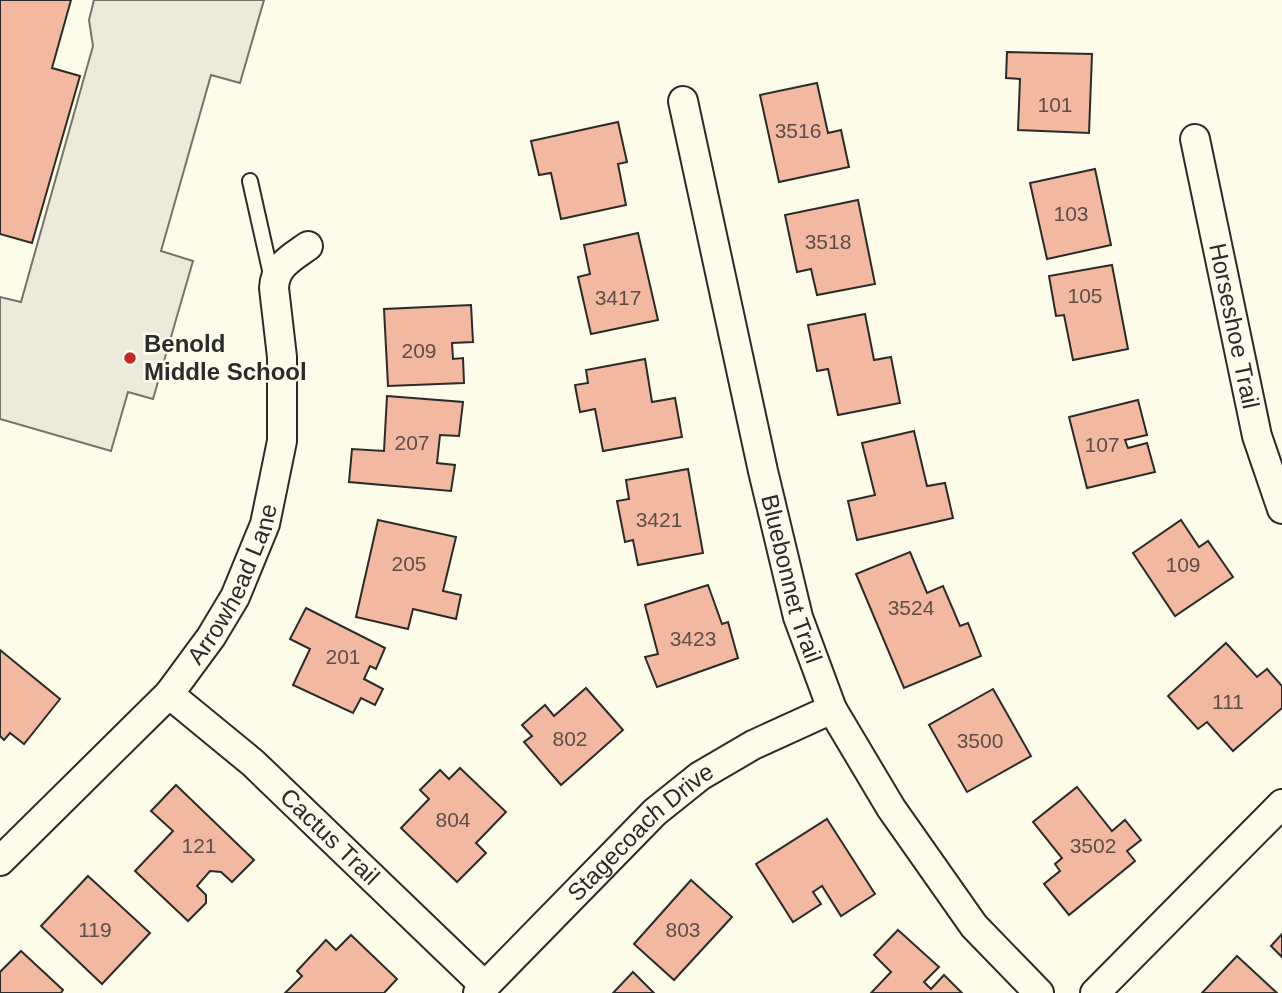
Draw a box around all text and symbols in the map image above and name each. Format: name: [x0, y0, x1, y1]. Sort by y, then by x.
house number: 101: [1037, 93, 1073, 116]
house number: 3516: [775, 119, 821, 142]
house number: 103: [1053, 202, 1089, 225]
house number: 3518: [805, 230, 851, 253]
street label: Horseshoe Trail: [1204, 241, 1265, 411]
house number: 105: [1067, 284, 1103, 307]
house number: 3417: [595, 286, 641, 309]
place label: Benold Middle School: [144, 330, 307, 385]
house number: 209: [401, 339, 437, 362]
marker: Benold Middle School: [122, 350, 138, 366]
house number: 207: [394, 431, 430, 454]
house number: 107: [1084, 433, 1120, 456]
street label: Bluebonnet Trail: [756, 492, 828, 667]
street label: Arrowhead Lane: [182, 501, 282, 669]
house number: 3421: [636, 508, 682, 531]
house number: 205: [391, 552, 427, 575]
house number: 109: [1165, 553, 1201, 576]
house number: 3524: [888, 596, 935, 619]
house number: 3423: [670, 627, 716, 650]
house number: 201: [325, 645, 361, 668]
house number: 111: [1212, 690, 1244, 713]
house number: 802: [552, 727, 588, 750]
house number: 3500: [957, 729, 1003, 752]
street label: Stagecoach Drive: [562, 757, 718, 906]
street label: Cactus Trail: [275, 783, 385, 890]
house number: 804: [435, 808, 471, 831]
house number: 121: [181, 834, 217, 857]
house number: 3502: [1070, 834, 1116, 857]
house number: 119: [78, 918, 112, 941]
house number: 803: [665, 918, 701, 941]

